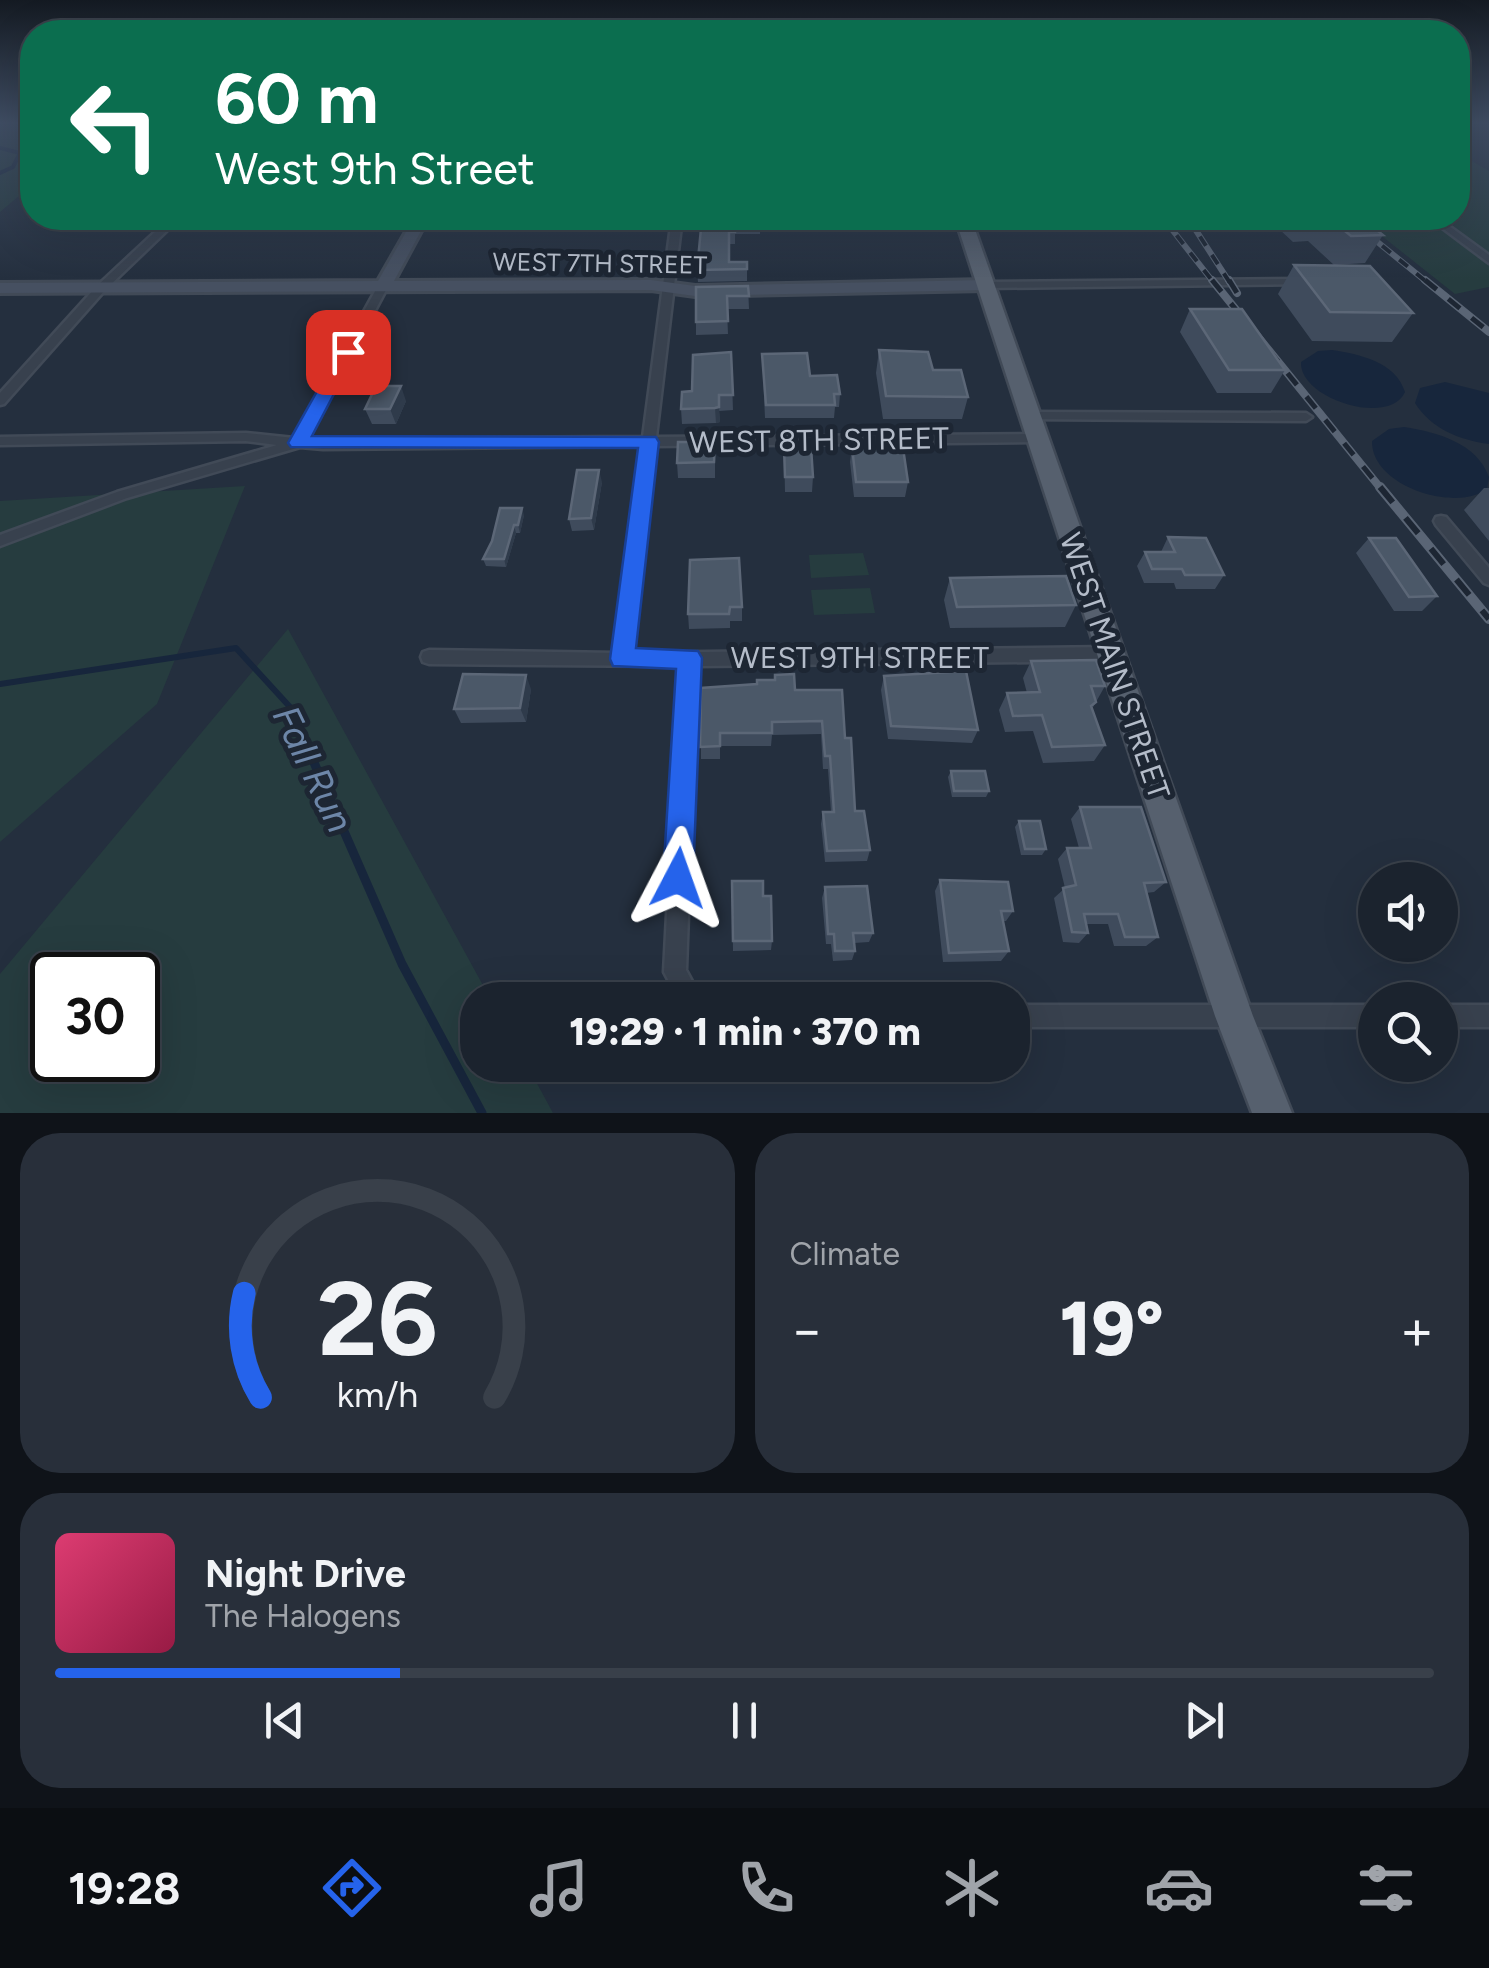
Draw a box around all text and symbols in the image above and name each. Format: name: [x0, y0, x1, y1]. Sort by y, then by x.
text: 60 m: [215, 56, 379, 141]
icon: left: [50, 60, 180, 190]
text: West 9th Street: [215, 141, 535, 195]
street label: WEST 7TH STREET: [492, 246, 708, 280]
pin: [306, 310, 391, 395]
icon: arrive: [321, 325, 376, 380]
street label: WEST 8TH STREET: [689, 419, 950, 461]
street label: WEST MAIN STREET: [1052, 528, 1178, 804]
street label: WEST 9TH STREET: [731, 639, 990, 676]
water label: Fall Run: [263, 698, 363, 840]
position arrow: [626, 826, 730, 930]
map controls: [1358, 862, 1458, 1082]
button: sound: [1358, 862, 1458, 962]
speed limit sign: 30: [30, 952, 160, 1082]
button: search: [1358, 982, 1458, 1082]
text: 19:29 · 1 min · 370 m: [569, 1009, 921, 1055]
text: Climate: [790, 1235, 900, 1273]
text: 26: [317, 1256, 438, 1381]
text: 19°: [1059, 1284, 1164, 1374]
text: −: [790, 1297, 824, 1363]
text: +: [1400, 1297, 1434, 1363]
text: km/h: [336, 1373, 418, 1416]
text: Night Drive: [205, 1551, 406, 1597]
text: The Halogens: [205, 1597, 401, 1635]
icon: previous: [257, 1693, 312, 1748]
icon: pause: [717, 1693, 772, 1748]
icon: next: [1177, 1693, 1232, 1748]
icon: directions: [317, 1853, 387, 1923]
icon: music: [524, 1853, 594, 1923]
icon: phone: [731, 1853, 801, 1923]
icon: climate: [937, 1853, 1007, 1923]
icon: car: [1144, 1853, 1214, 1923]
icon: filters: [1351, 1853, 1421, 1923]
text: 19:28: [68, 1861, 181, 1915]

